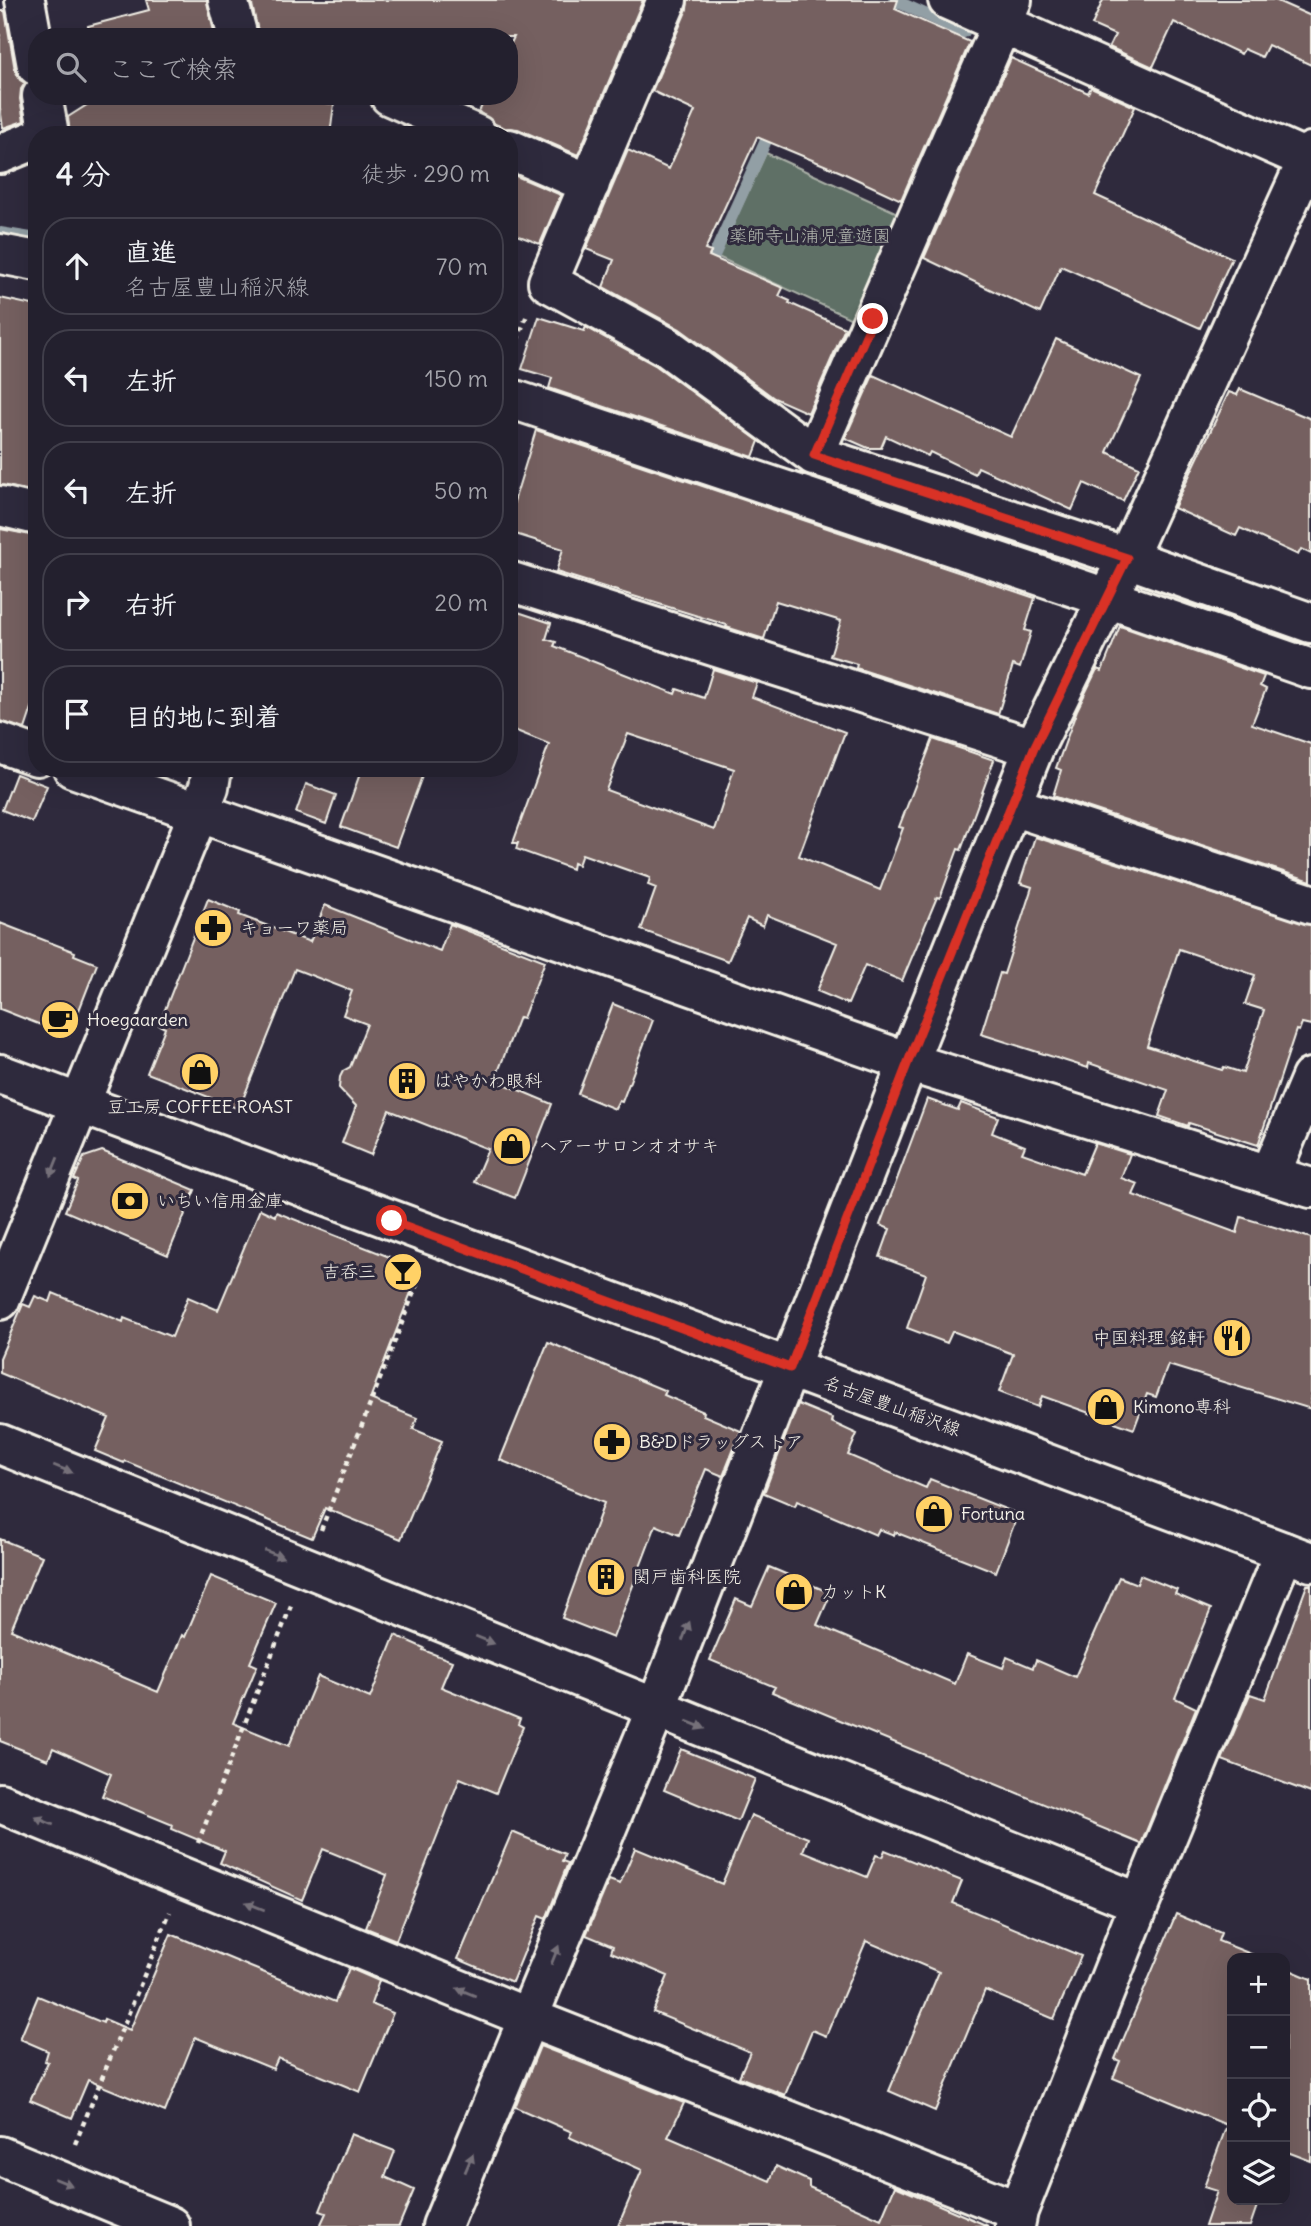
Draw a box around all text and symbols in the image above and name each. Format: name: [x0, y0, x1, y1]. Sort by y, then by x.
search box: [28, 28, 518, 105]
icon: search: [52, 48, 90, 86]
text: ここで検索: [108, 52, 238, 85]
text: 4 分: [56, 155, 110, 193]
text: 徒歩 · 290 m: [361, 159, 490, 188]
park label: 薬師寺山浦児童遊園: [729, 224, 891, 247]
text: 直進: [125, 235, 177, 268]
icon: ahead: [58, 247, 96, 285]
text: 70 m: [436, 252, 488, 281]
text: 名古屋豊山稲沢線: [125, 272, 309, 301]
route end: [857, 303, 888, 334]
icon: left: [58, 359, 96, 397]
text: 左折: [125, 364, 177, 397]
text: 150 m: [425, 364, 488, 393]
icon: left: [58, 471, 96, 509]
text: 左折: [125, 476, 177, 509]
text: 50 m: [434, 476, 488, 505]
icon: right: [58, 583, 96, 621]
text: 右折: [125, 588, 177, 621]
text: 20 m: [435, 588, 488, 617]
icon: arrive: [58, 695, 96, 733]
text: 目的地に到着: [125, 700, 281, 733]
pharmacy icon: キョーワ薬局: [192, 907, 234, 949]
place label: キョーワ薬局: [240, 916, 348, 939]
cafe icon: Hoegaarden: [39, 999, 81, 1041]
place label: Hoegaarden: [87, 1008, 188, 1031]
shop icon: 豆工房 COFFEE ROAST: [179, 1051, 221, 1093]
building icon: はやかわ眼科: [386, 1060, 428, 1102]
place label: はやかわ眼科: [434, 1069, 542, 1092]
place label: 豆工房 COFFEE ROAST: [107, 1095, 293, 1118]
shop icon: ヘアーサロンオオサキ: [491, 1125, 533, 1167]
place label: ヘアーサロンオオサキ: [539, 1134, 719, 1157]
one-way arrow: [48, 1157, 59, 1178]
bank icon: いちい信用金庫: [109, 1180, 151, 1222]
place label: いちい信用金庫: [157, 1189, 283, 1212]
route start: [376, 1205, 407, 1236]
bar icon: 吉呑三: [382, 1251, 424, 1293]
place label: 吉呑三: [322, 1260, 376, 1283]
restaurant icon: 中国料理 銘軒: [1211, 1317, 1253, 1359]
place label: 中国料理 銘軒: [1093, 1326, 1205, 1349]
street label: 名古屋豊山稲沢線: [821, 1370, 964, 1441]
shop icon: Kimono専科: [1085, 1386, 1127, 1428]
place label: Kimono専科: [1133, 1395, 1231, 1418]
pharmacy icon: B&Dドラッグストア: [591, 1421, 633, 1463]
place label: B&Dドラッグストア: [639, 1430, 804, 1453]
one-way arrow: [53, 1464, 74, 1475]
shop icon: Fortuna: [913, 1493, 955, 1535]
place label: Fortuna: [961, 1502, 1025, 1525]
one-way arrow: [264, 1549, 285, 1560]
building icon: 関戸歯科医院: [585, 1556, 627, 1598]
place label: 関戸歯科医院: [633, 1565, 741, 1588]
shop icon: カットK: [773, 1571, 815, 1613]
place label: カットK: [821, 1580, 886, 1603]
one-way arrow: [681, 1620, 692, 1641]
one-way arrow: [475, 1634, 496, 1645]
one-way arrow: [686, 1719, 707, 1730]
one-way arrow: [34, 1815, 55, 1826]
one-way arrow: [245, 1900, 266, 1911]
one-way arrow: [549, 1945, 561, 1965]
map controls: [1227, 1953, 1290, 2205]
button: +: [1227, 1953, 1290, 2016]
one-way arrow: [456, 1986, 476, 1998]
button: −: [1227, 2016, 1290, 2079]
button: locate: [1227, 2079, 1290, 2142]
button: layers: [1227, 2142, 1290, 2205]
one-way arrow: [463, 2152, 474, 2173]
one-way arrow: [53, 2177, 74, 2188]

